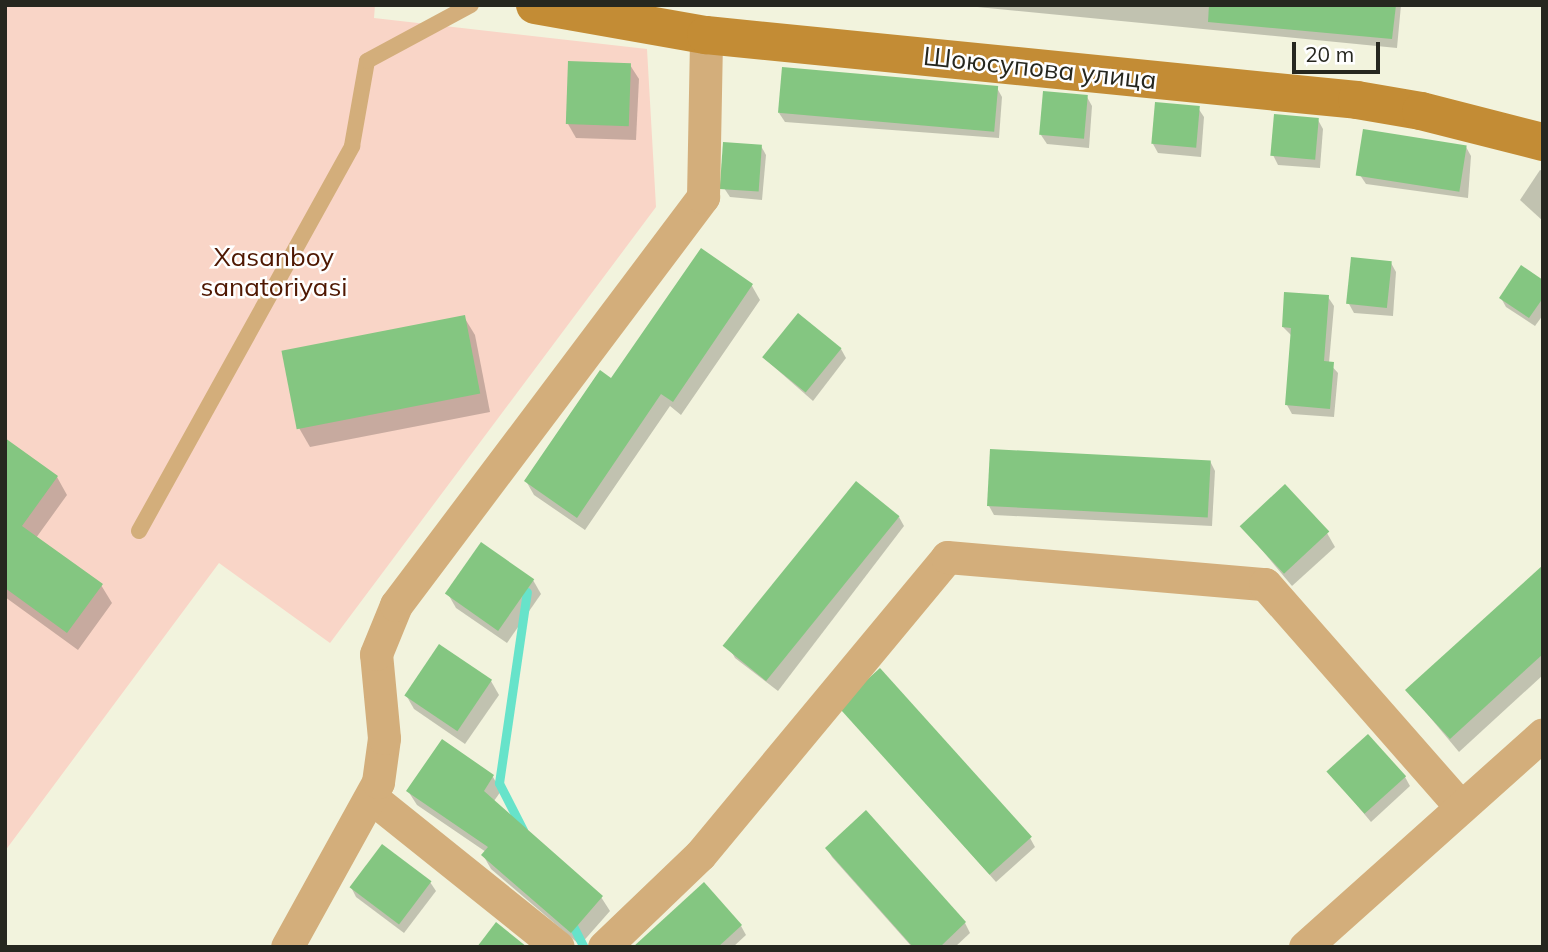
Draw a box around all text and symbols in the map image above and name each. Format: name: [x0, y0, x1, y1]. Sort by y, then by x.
scale bar: [1296, 28, 1384, 72]
street label: Шоюсупова улица: [922, 40, 1158, 96]
text: 20 m: [1305, 41, 1354, 67]
park label: Xasanboy sanatoriyasi: [200, 241, 348, 302]

